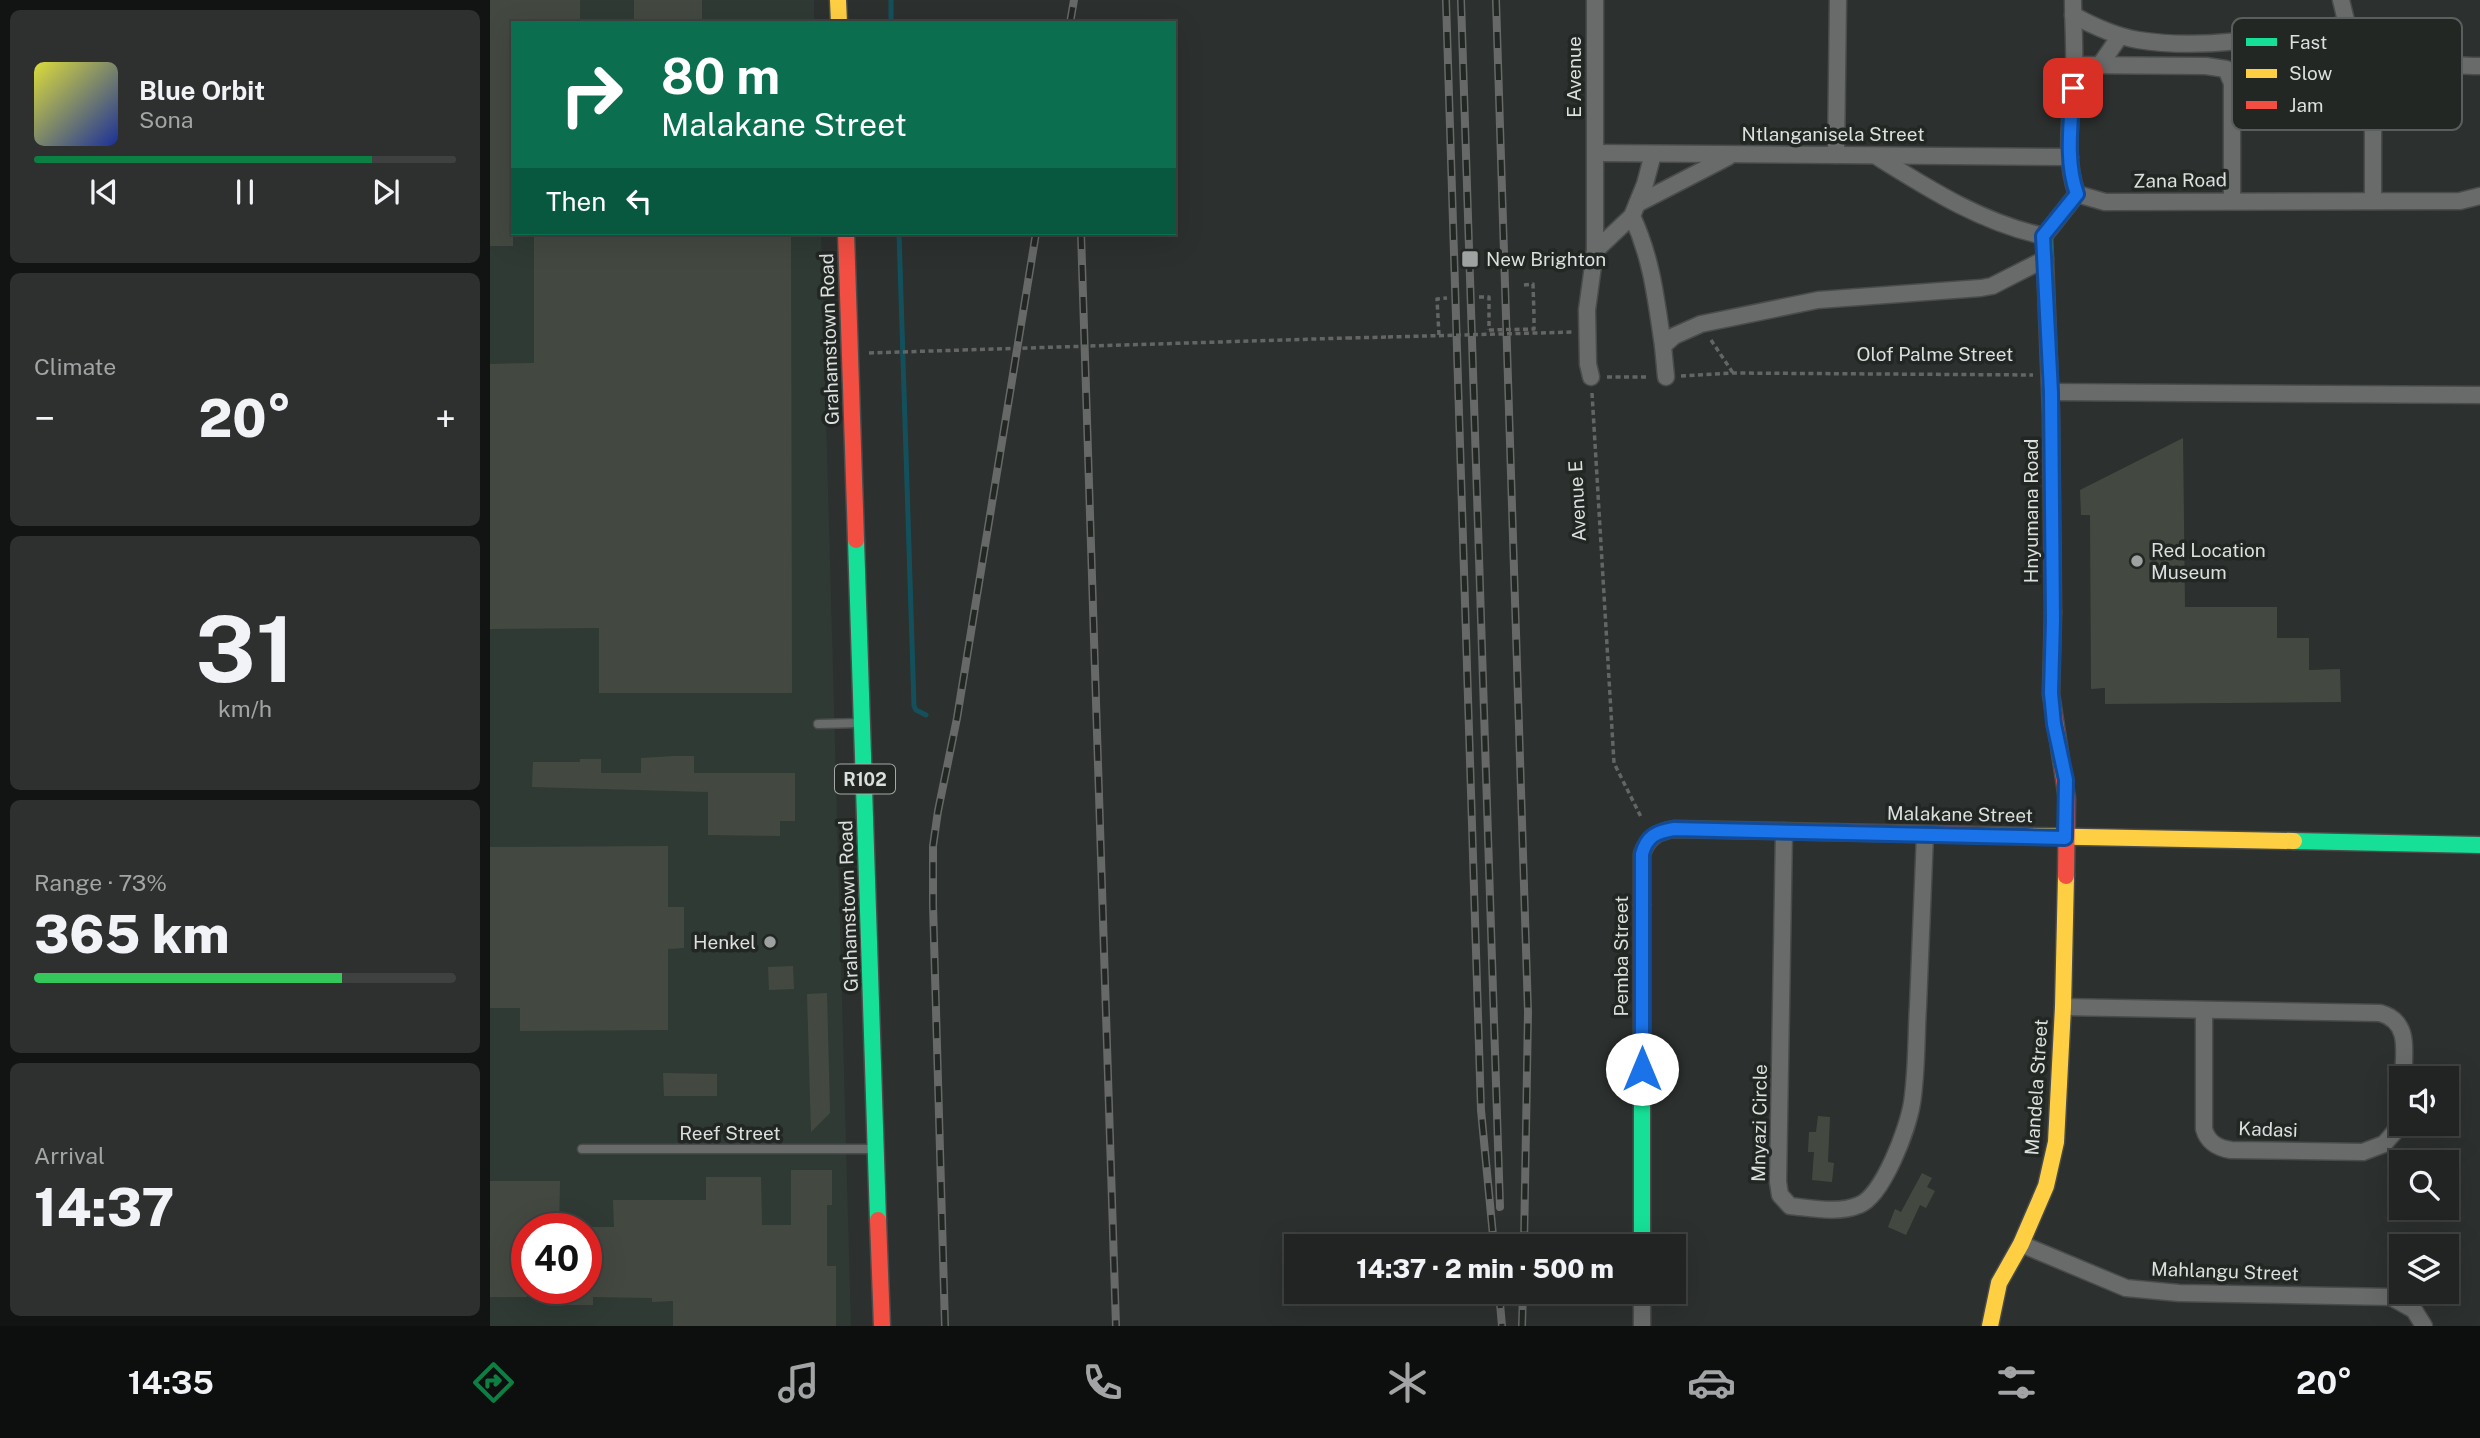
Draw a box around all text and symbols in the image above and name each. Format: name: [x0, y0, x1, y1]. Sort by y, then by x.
legend: [2232, 18, 2462, 130]
text: Fast: [2289, 31, 2327, 53]
street label: E Avenue: [1563, 36, 1585, 118]
text: 80 m: [661, 47, 780, 105]
icon: right: [546, 49, 637, 140]
pin: [2043, 58, 2103, 118]
text: Slow: [2289, 62, 2333, 84]
icon: arrive: [2054, 69, 2092, 107]
text: Blue Orbit: [139, 75, 265, 106]
text: Jam: [2289, 94, 2323, 116]
text: Sona: [139, 106, 193, 133]
text: Malakane Street: [661, 106, 907, 143]
street label: Ntlanganisela Street: [1741, 123, 1925, 145]
street label: Zana Road: [2133, 168, 2227, 192]
icon: previous: [85, 173, 123, 211]
icon: pause: [226, 173, 264, 211]
icon: next: [367, 173, 405, 211]
icon: left: [620, 182, 658, 220]
text: Then: [546, 186, 606, 217]
place label: New Brighton: [1486, 248, 1606, 270]
marker: New Brighton: [1460, 249, 1480, 269]
street label: Grahamstown Road: [815, 253, 843, 425]
street label: Olof Palme Street: [1857, 343, 2013, 365]
text: Climate: [34, 353, 116, 380]
text: 20°: [198, 388, 292, 449]
text: −: [34, 396, 55, 441]
text: +: [435, 396, 456, 441]
street label: Hnyumana Road: [2020, 439, 2042, 583]
street label: Avenue E: [1564, 460, 1590, 542]
place label: Red Location Museum: [2151, 539, 2266, 583]
marker: Red Location Museum: [2129, 553, 2145, 569]
text: 31: [195, 596, 295, 702]
text: km/h: [218, 695, 272, 722]
road number: R102: [835, 764, 895, 794]
street label: Malakane Street: [1887, 802, 2033, 826]
street label: Grahamstown Road: [834, 820, 862, 992]
text: Range · 73%: [34, 869, 167, 896]
street label: Pemba Street: [1610, 896, 1632, 1016]
text: 365 km: [34, 904, 230, 965]
place label: Henkel: [693, 931, 756, 953]
marker: Henkel: [762, 934, 778, 950]
street label: Mandela Street: [2020, 1018, 2052, 1156]
position arrow: [1605, 1032, 1679, 1106]
street label: Mnyazi Circle: [1747, 1064, 1771, 1182]
map controls: [2389, 1066, 2459, 1304]
button: sound: [2389, 1066, 2459, 1136]
street label: Kadasi: [2238, 1117, 2298, 1141]
street label: Reef Street: [679, 1122, 781, 1144]
text: Arrival: [34, 1142, 105, 1169]
button: search: [2389, 1150, 2459, 1220]
text: 14:37: [34, 1177, 174, 1238]
speed limit sign: 40: [511, 1213, 602, 1304]
button: layers: [2389, 1234, 2459, 1304]
text: 14:37 · 2 min · 500 m: [1356, 1253, 1614, 1284]
street label: Mahlangu Street: [2151, 1257, 2299, 1285]
icon: directions: [469, 1358, 518, 1407]
icon: music: [774, 1358, 823, 1407]
icon: phone: [1078, 1358, 1127, 1407]
icon: climate: [1383, 1358, 1432, 1407]
icon: car: [1687, 1358, 1736, 1407]
icon: filters: [1992, 1358, 2041, 1407]
text: 14:35: [128, 1364, 214, 1401]
text: 20°: [2296, 1364, 2352, 1401]

